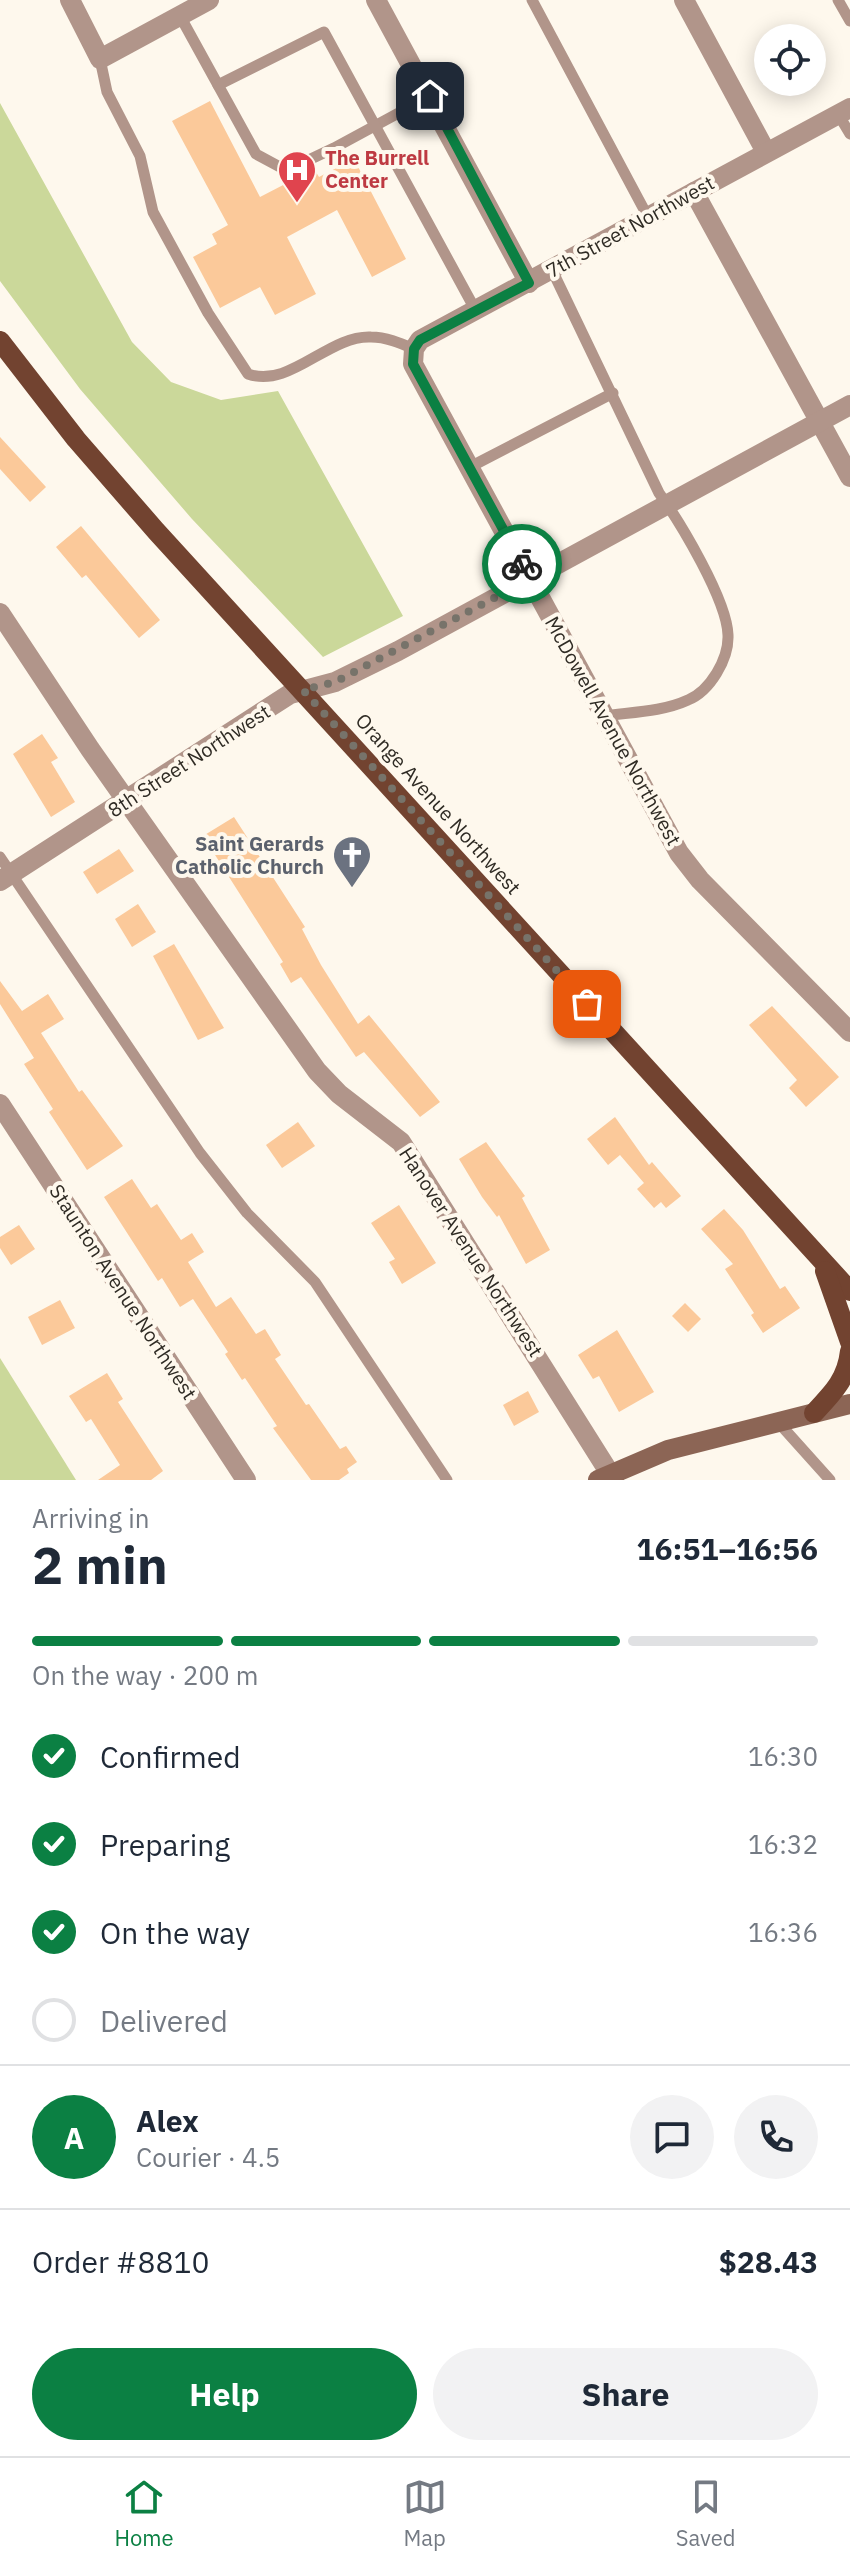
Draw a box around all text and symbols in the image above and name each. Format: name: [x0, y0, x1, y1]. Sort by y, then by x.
map controls: [754, 24, 826, 96]
button: locate: [754, 24, 826, 96]
pin: [396, 62, 464, 130]
icon: home: [408, 74, 452, 118]
place label: The Burrell Center: [325, 144, 429, 194]
hospital icon: The Burrell Center: [276, 149, 318, 204]
street label: 7th Street Northwest: [541, 169, 719, 284]
courier: [482, 524, 562, 604]
icon: bike: [500, 542, 544, 586]
street label: McDowell Avenue Northwest: [539, 611, 688, 850]
street label: 8th Street Northwest: [102, 698, 275, 823]
street label: Orange Avenue Northwest: [350, 707, 527, 900]
place label: Saint Gerards Catholic Church: [175, 830, 324, 880]
church icon: Saint Gerards Catholic Church: [331, 834, 373, 889]
pin: [553, 970, 621, 1038]
icon: bag: [565, 982, 609, 1026]
street label: Hanover Avenue Northwest: [393, 1141, 550, 1362]
street label: Staunton Avenue Northwest: [44, 1179, 203, 1405]
text: Arriving in: [32, 1501, 149, 1535]
text: 16:51–16:56: [637, 1529, 818, 1568]
text: 2 min: [32, 1531, 168, 1598]
text: On the way · 200 m: [32, 1658, 258, 1692]
icon: check: [32, 1734, 76, 1778]
text: Confirmed: [100, 1737, 241, 1776]
text: 16:30: [748, 1739, 818, 1773]
icon: check: [32, 1822, 76, 1866]
text: Preparing: [100, 1825, 230, 1864]
text: 16:32: [748, 1827, 818, 1861]
icon: check: [32, 1910, 76, 1954]
text: On the way: [100, 1913, 250, 1952]
text: 16:36: [748, 1915, 818, 1949]
text: Delivered: [100, 2001, 228, 2040]
button: chat: [630, 2095, 714, 2179]
button: phone: [734, 2095, 818, 2179]
text: Alex: [136, 2101, 199, 2140]
text: A: [64, 2118, 84, 2157]
text: Courier · 4.5: [136, 2140, 280, 2174]
text: Order #8810: [32, 2242, 209, 2281]
text: $28.43: [719, 2242, 818, 2281]
button: Help: [32, 2348, 417, 2440]
button: Share: [433, 2348, 818, 2440]
tab: Home: [114, 2475, 174, 2552]
tab: Map: [403, 2475, 447, 2552]
tab: Saved: [676, 2475, 735, 2552]

